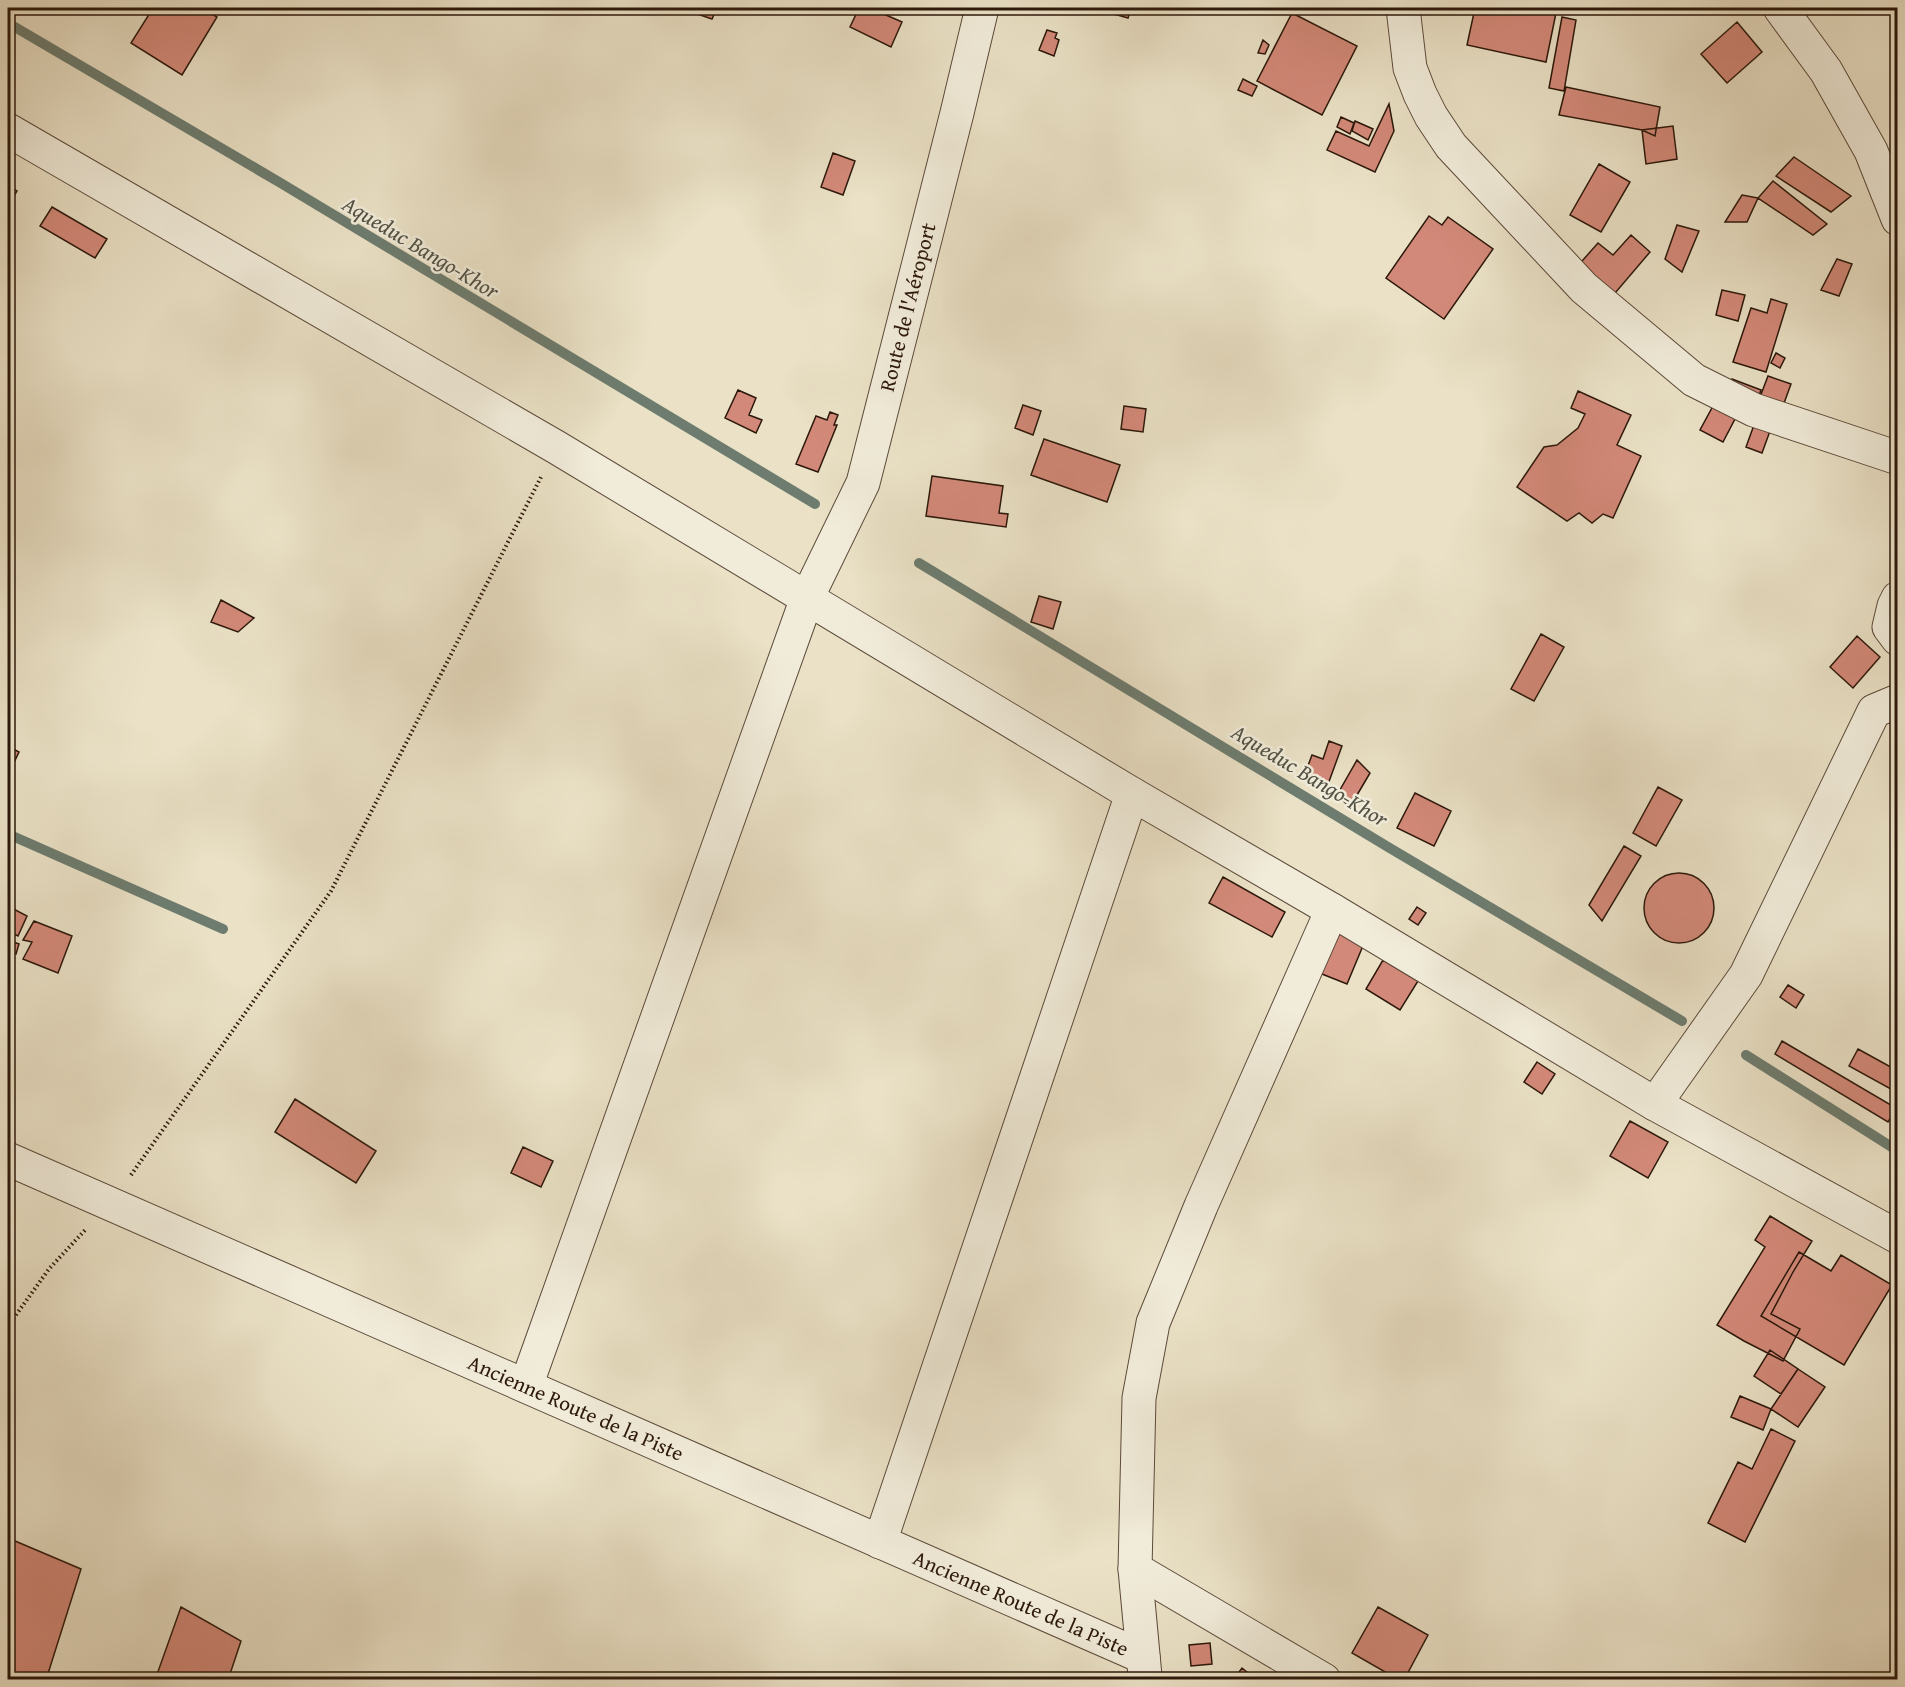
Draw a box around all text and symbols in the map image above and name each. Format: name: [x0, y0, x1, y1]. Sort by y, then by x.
water label: Aqueduc Bango-Khor: [336, 187, 506, 307]
street label: Route de l'Aéroport: [871, 219, 944, 395]
water label: Aqueduc Bango-Khor: [1225, 715, 1395, 835]
street label: Ancienne Route de la Piste: [463, 1347, 689, 1469]
street label: Ancienne Route de la Piste: [908, 1542, 1134, 1664]

